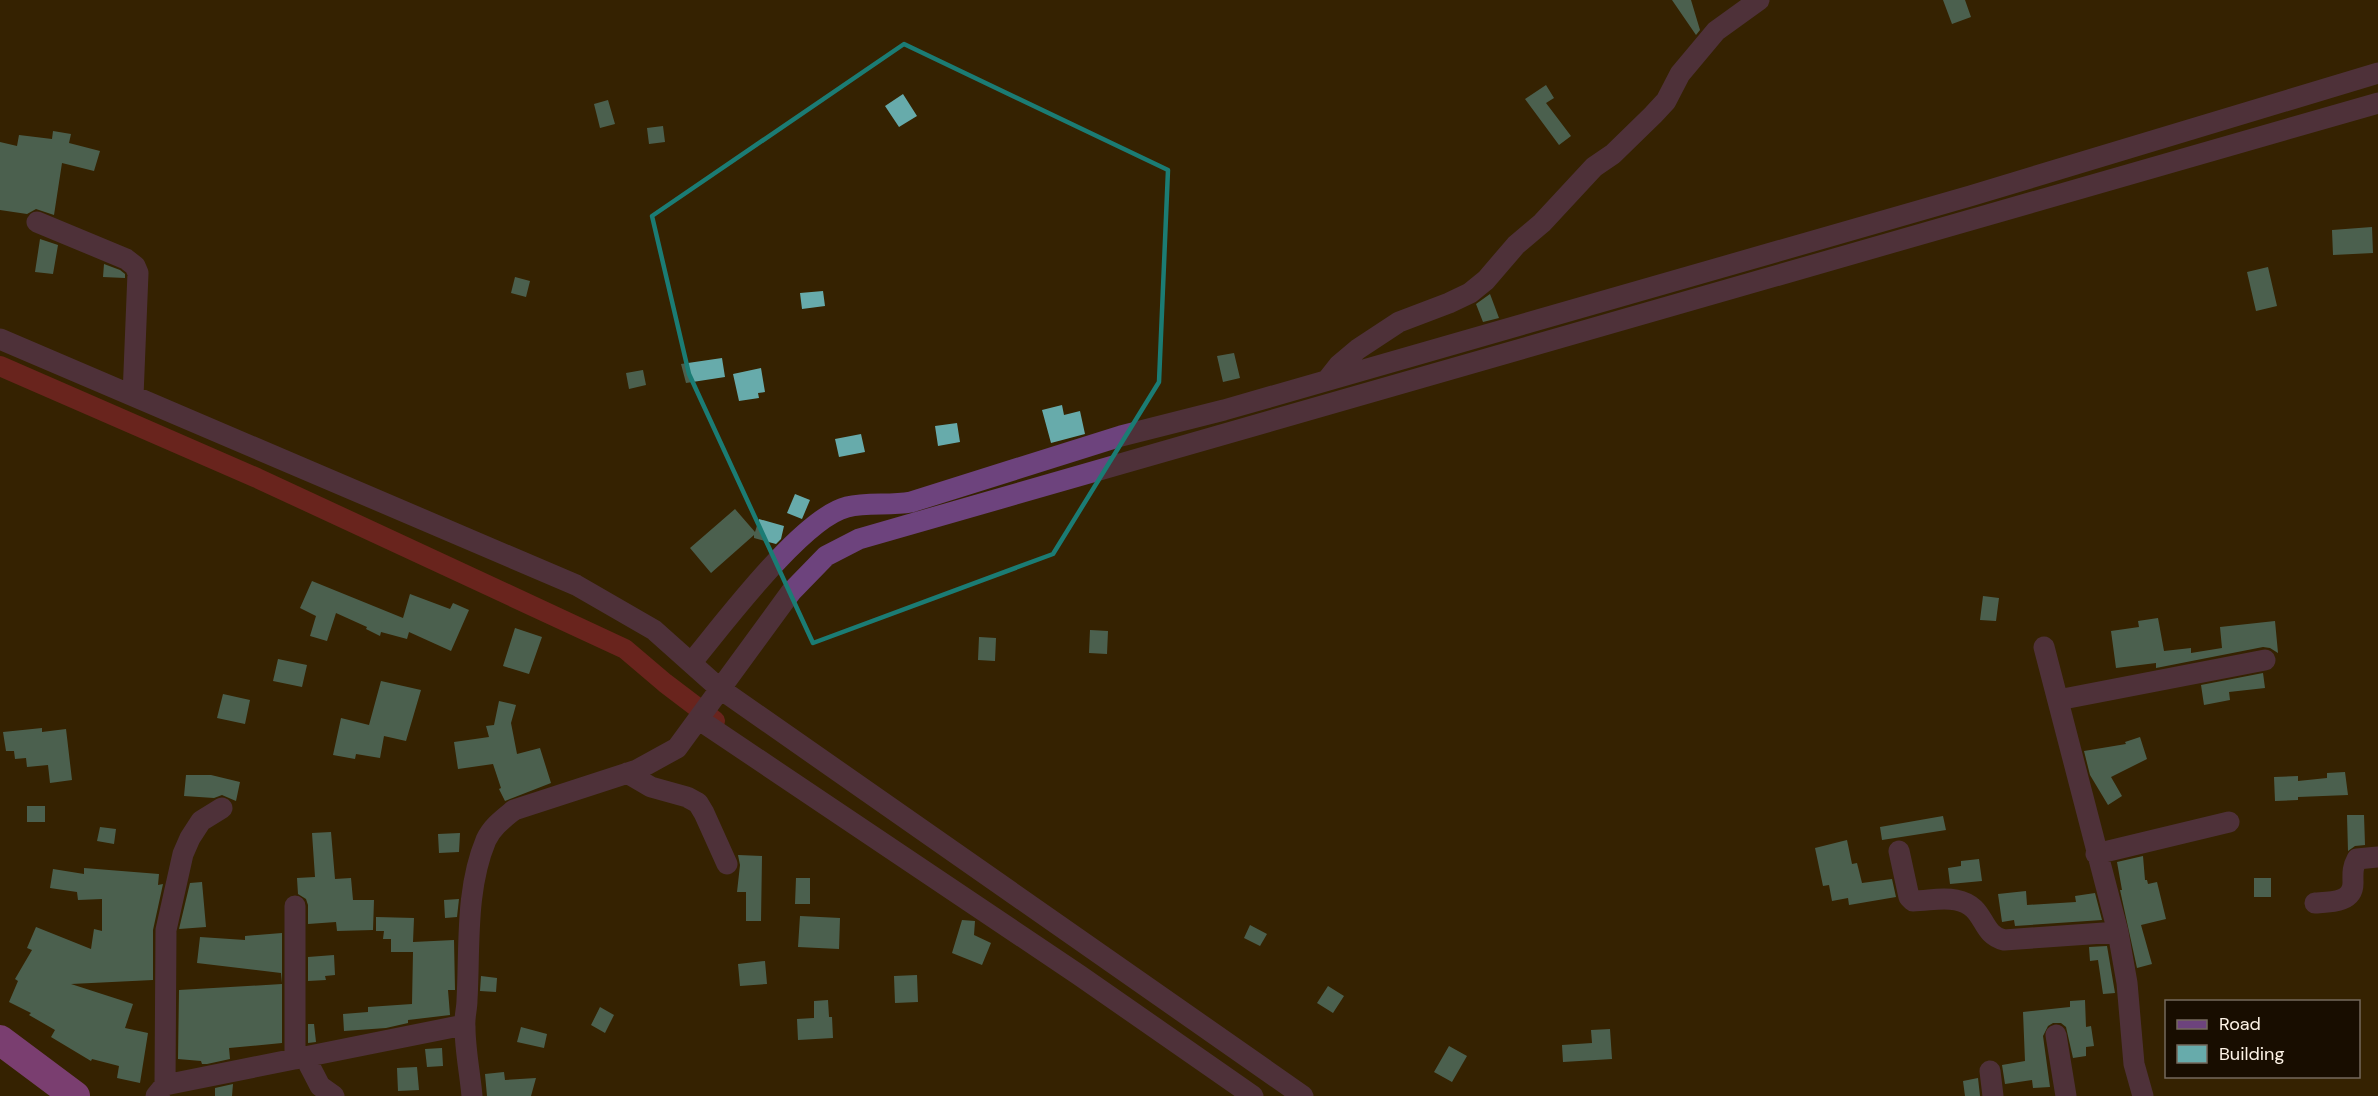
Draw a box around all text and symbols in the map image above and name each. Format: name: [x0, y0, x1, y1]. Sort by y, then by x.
legend: [2165, 1000, 2360, 1078]
text: Road: [2219, 1012, 2261, 1036]
text: Building: [2219, 1042, 2284, 1066]

